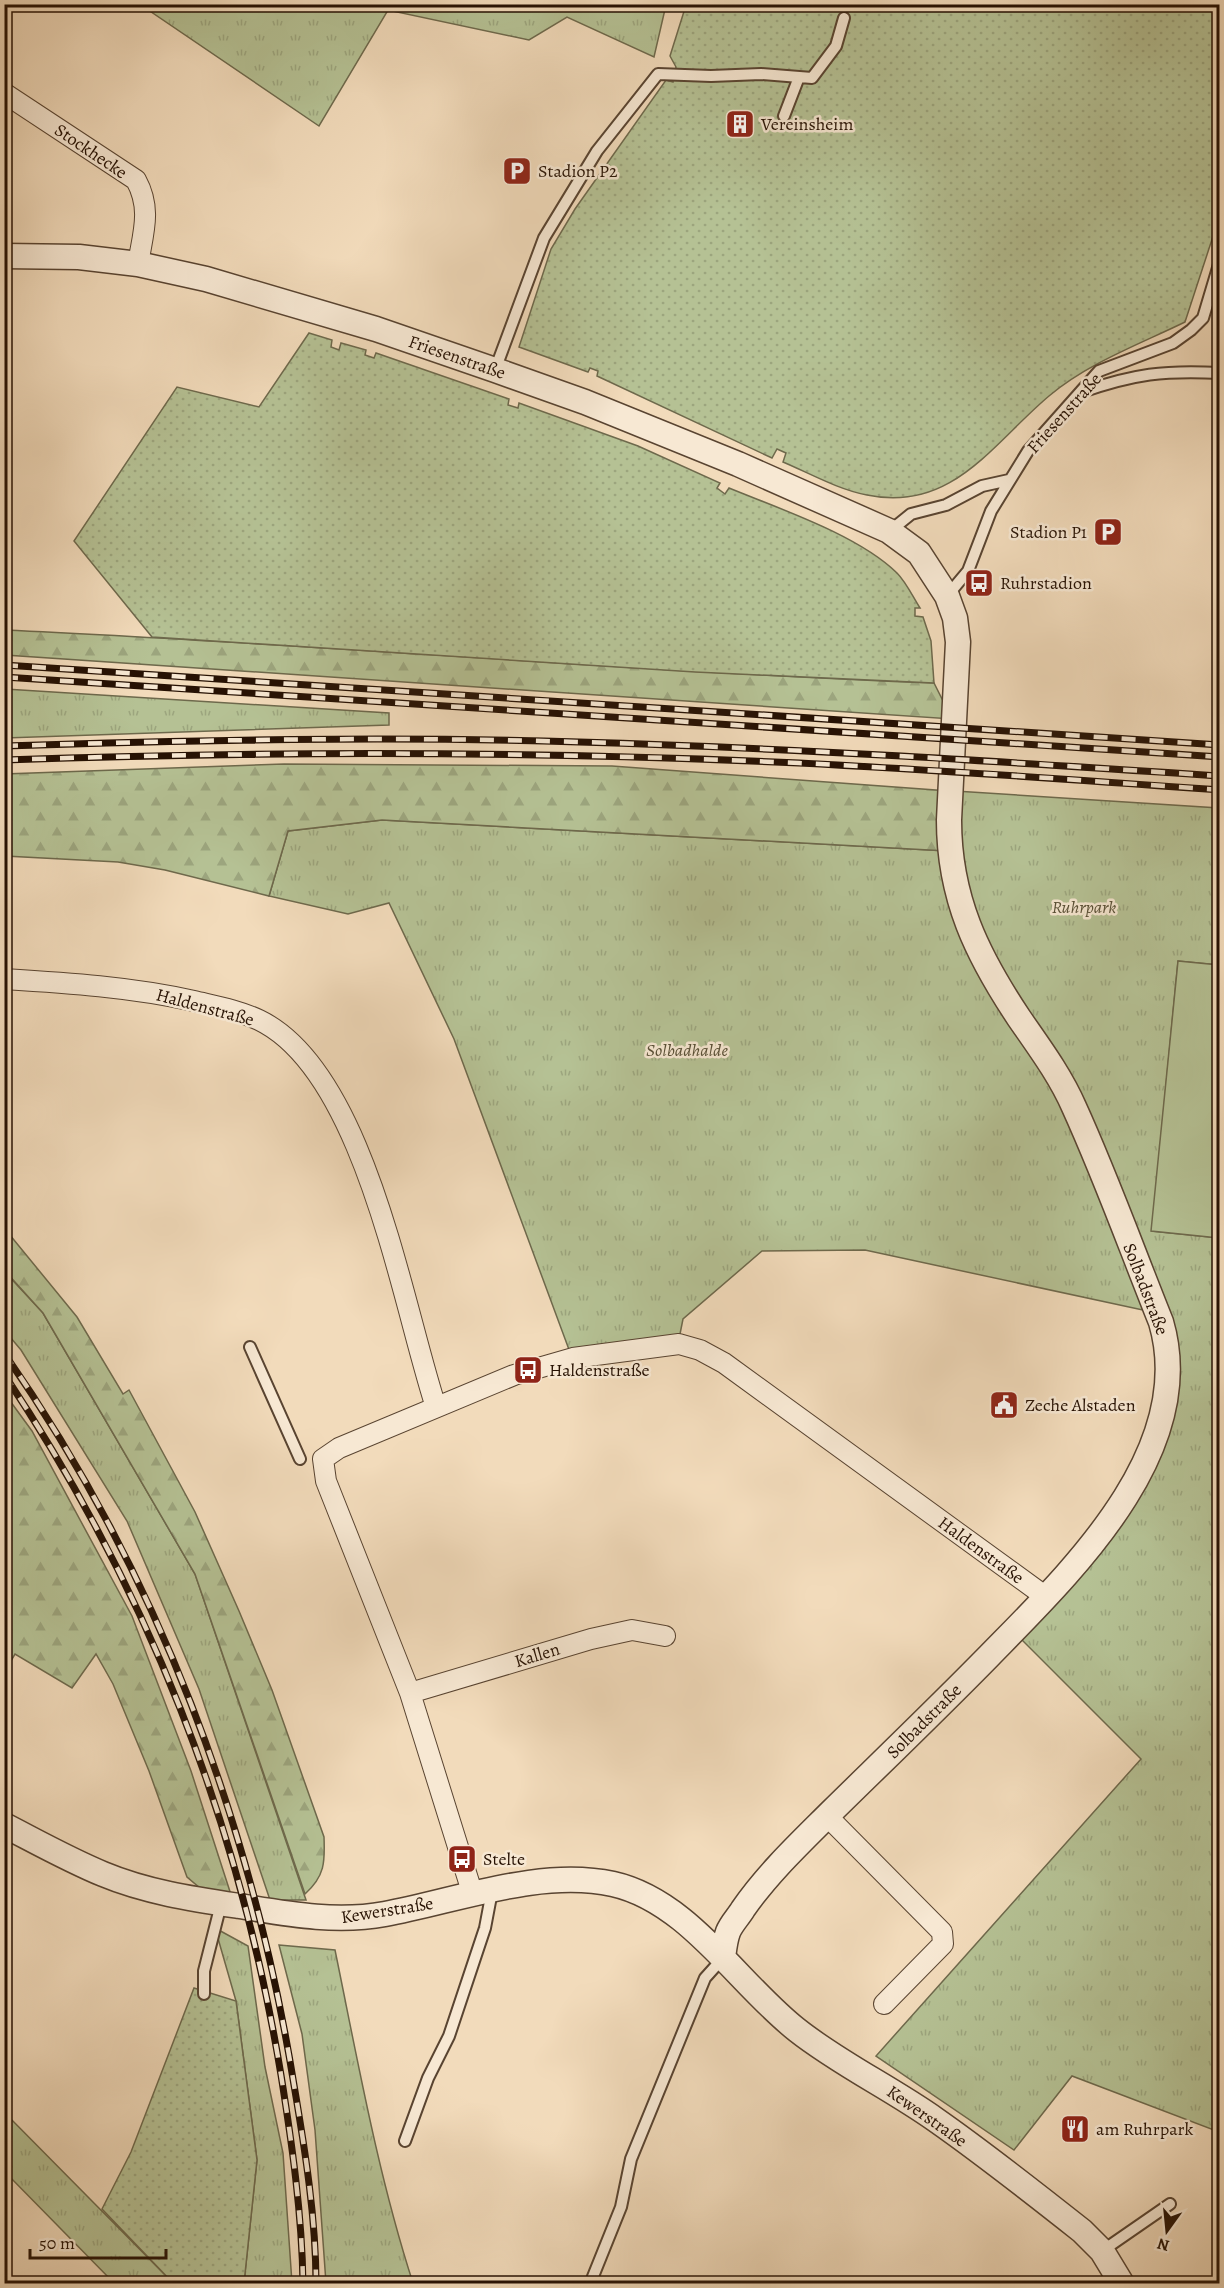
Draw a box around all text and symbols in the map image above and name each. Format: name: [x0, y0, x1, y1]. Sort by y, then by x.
building icon: Vereinsheim: [724, 108, 756, 140]
place label: Vereinsheim: [760, 112, 853, 136]
street label: Stockhecke: [50, 118, 132, 184]
parking icon: Stadion P2: [501, 155, 533, 187]
place label: Stadion P2: [538, 159, 618, 183]
street label: Friesenstraße: [405, 329, 509, 385]
street label: Friesenstraße: [1021, 367, 1107, 459]
parking icon: Stadion P1: [1092, 516, 1124, 548]
place label: Stadion P1: [1010, 520, 1087, 544]
bus stop icon: Ruhrstadion: [963, 567, 995, 599]
place label: Ruhrstadion: [1000, 571, 1092, 595]
park label: Ruhrpark: [1052, 895, 1116, 919]
street label: Haldenstraße: [153, 982, 257, 1032]
park label: Solbadhalde: [646, 1038, 728, 1062]
street label: Solbadstraße: [1117, 1240, 1175, 1338]
bus stop icon: Haldenstraße: [512, 1354, 544, 1386]
place label: Haldenstraße: [549, 1358, 650, 1382]
public building icon: Zeche Alstaden: [988, 1389, 1020, 1421]
place label: Zeche Alstaden: [1025, 1393, 1136, 1417]
street label: Haldenstraße: [933, 1511, 1029, 1589]
street label: Kallen: [511, 1637, 563, 1673]
street label: Solbadstraße: [881, 1678, 967, 1764]
bus stop icon: Stelte: [446, 1843, 478, 1875]
place label: Stelte: [483, 1847, 525, 1871]
street label: Kewerstraße: [339, 1891, 435, 1929]
street label: Kewerstraße: [882, 2079, 972, 2153]
restaurant icon: am Ruhrpark: [1059, 2113, 1091, 2145]
place label: am Ruhrpark: [1096, 2117, 1193, 2141]
north arrow: [1137, 2201, 1197, 2261]
scale bar: [30, 2222, 166, 2260]
text: 50 m: [39, 2231, 75, 2255]
text: N: [1155, 2232, 1172, 2257]

